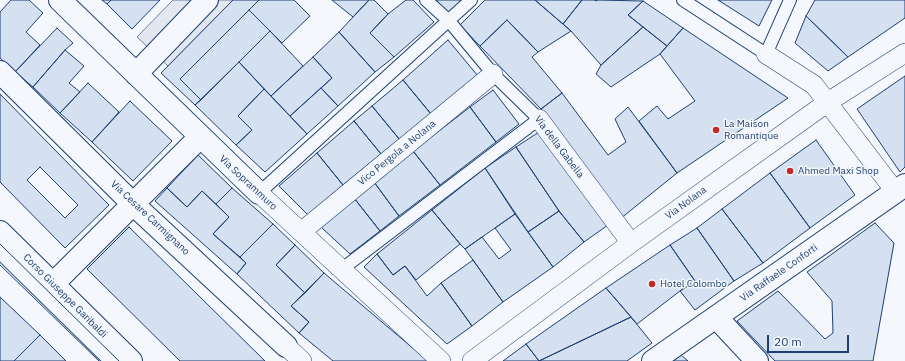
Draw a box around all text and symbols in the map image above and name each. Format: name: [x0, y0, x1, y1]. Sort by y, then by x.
street label: Via della Gabella: [532, 113, 586, 181]
street label: Vico Pergola a Nolana: [356, 118, 438, 188]
place label: La Maison Romantique: [724, 118, 779, 142]
marker: La Maison Romantique: [711, 125, 721, 135]
street label: Via Soprammuro: [217, 153, 279, 213]
place label: Ahmed Maxi Shop: [798, 165, 879, 177]
marker: Ahmed Maxi Shop: [785, 166, 795, 176]
street label: Via Cesare Carmignano: [108, 178, 192, 258]
street label: Via Nolana: [663, 184, 709, 222]
street label: Via Raffaele Conforti: [738, 242, 820, 304]
street label: Corso Giuseppe Garibaldi: [20, 251, 110, 341]
place label: Hotel Colombo: [660, 278, 727, 290]
marker: Hotel Colombo: [647, 279, 657, 289]
scale bar: [769, 327, 851, 353]
text: 20 m: [774, 334, 802, 349]

